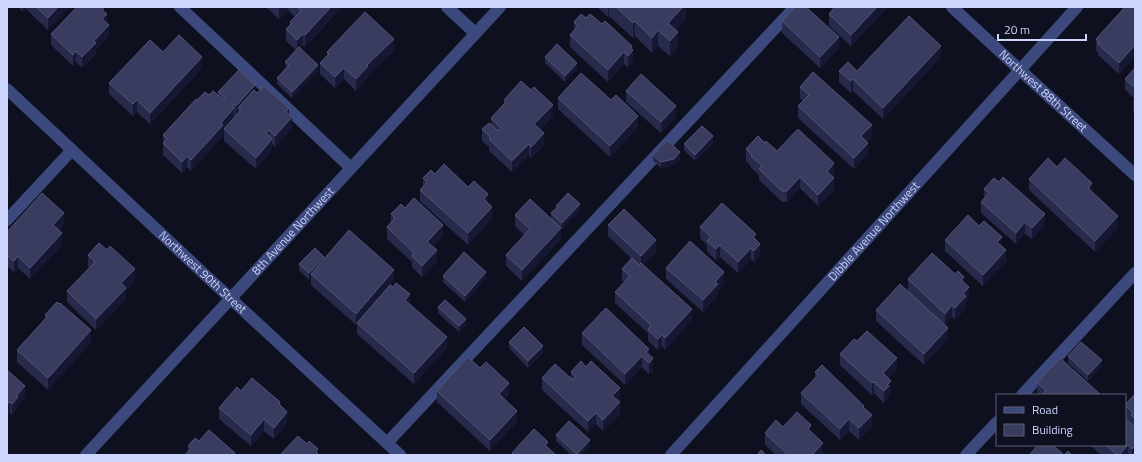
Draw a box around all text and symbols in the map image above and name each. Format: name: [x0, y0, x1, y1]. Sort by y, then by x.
scale bar: [998, 16, 1086, 42]
text: 20 m: [1004, 20, 1030, 39]
street label: Northwest 88th Street: [995, 45, 1093, 137]
street label: Dibble Avenue Northwest: [823, 176, 924, 285]
street label: 8th Avenue Northwest: [247, 182, 339, 279]
street label: Northwest 90th Street: [154, 226, 252, 318]
legend: [996, 394, 1126, 446]
text: Road: [1032, 400, 1058, 419]
text: Building: [1032, 420, 1073, 439]

